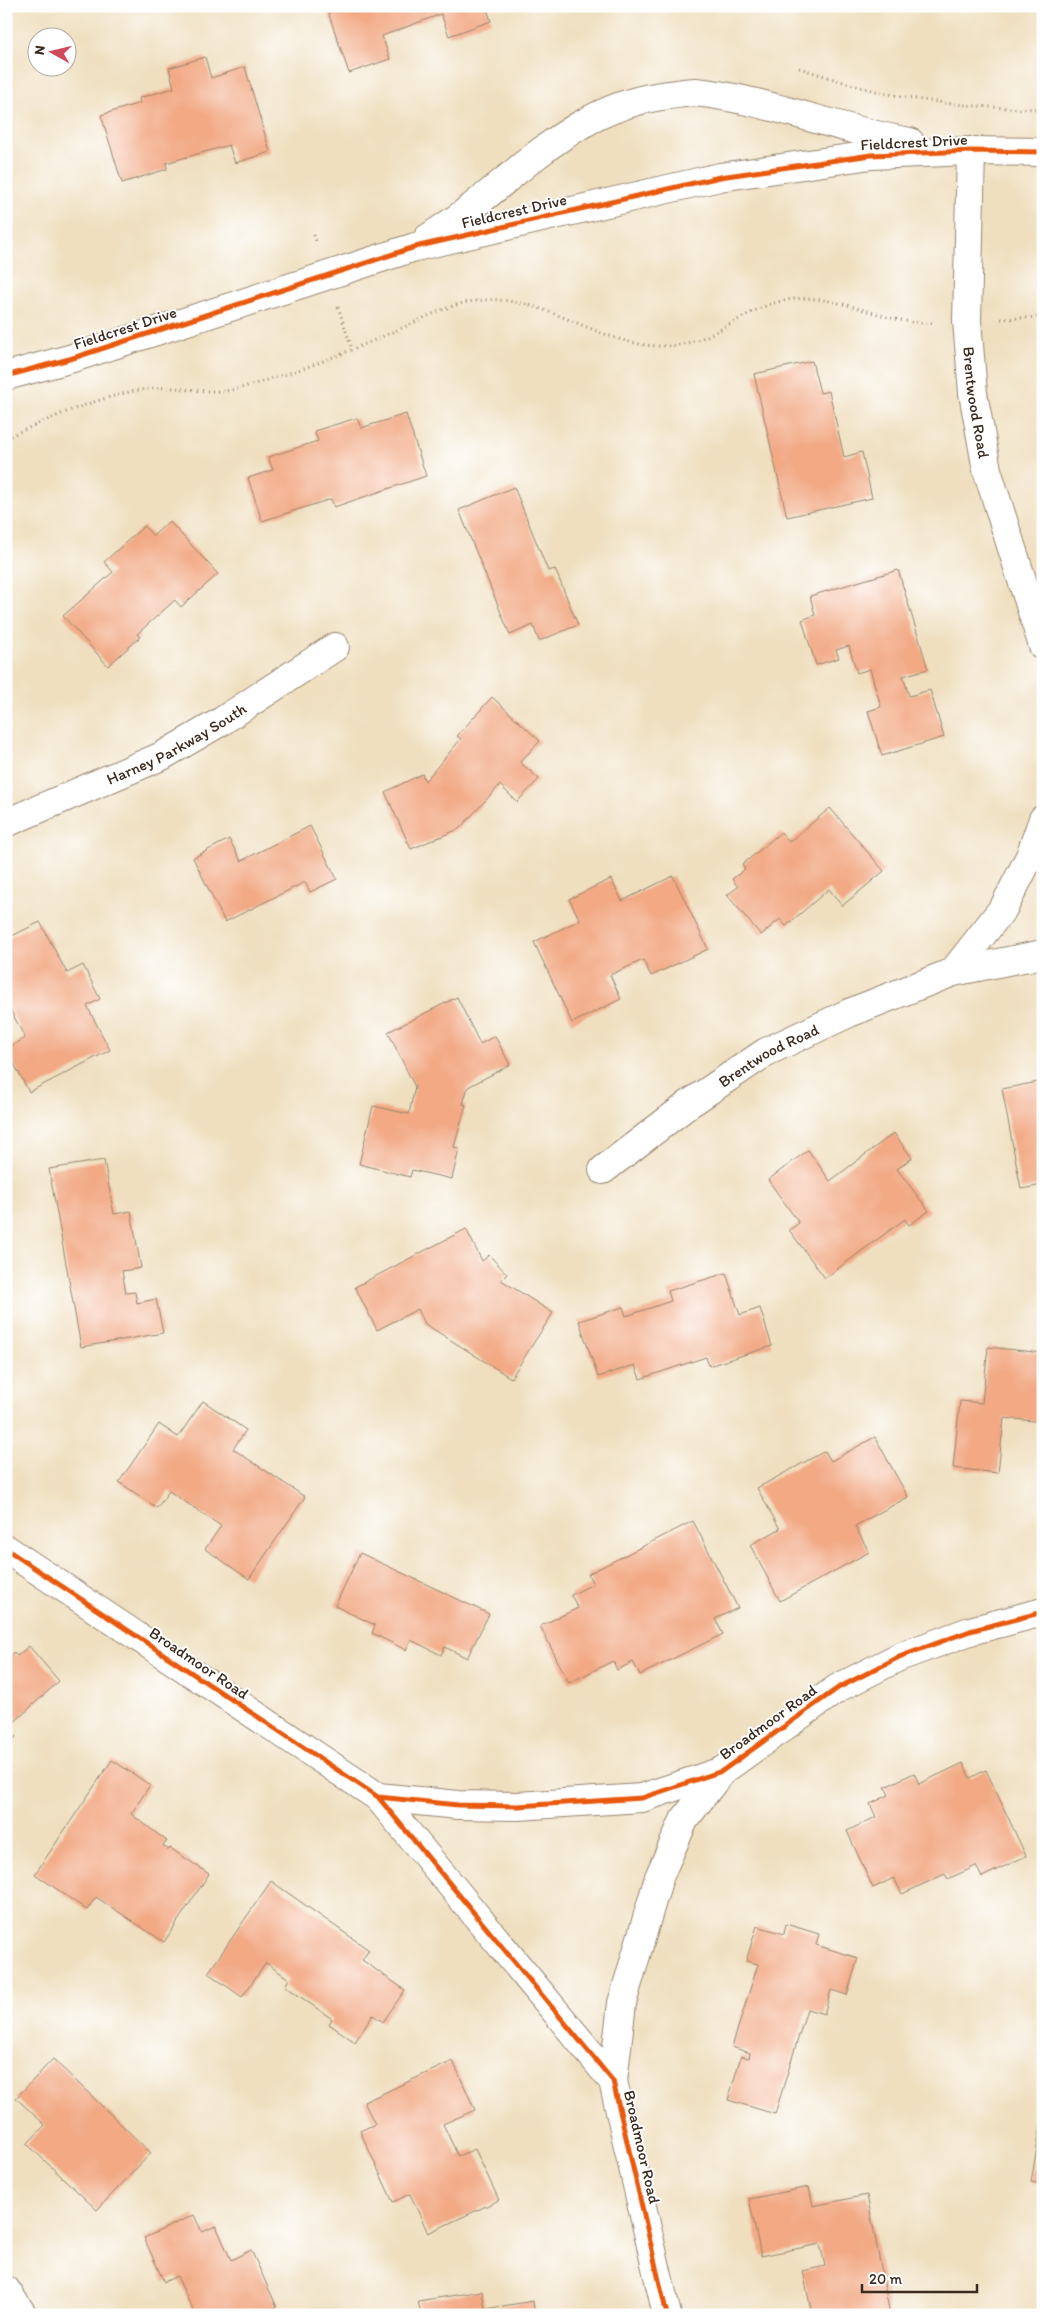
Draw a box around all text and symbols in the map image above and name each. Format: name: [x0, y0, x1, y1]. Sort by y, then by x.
north arrow: [28, 28, 78, 78]
text: N: [31, 44, 49, 56]
street label: Fieldcrest Drive: [860, 130, 968, 154]
street label: Fieldcrest Drive: [460, 190, 568, 232]
street label: Fieldcrest Drive: [71, 302, 179, 354]
street label: Brentwood Road: [960, 346, 994, 460]
street label: Harney Parkway South: [103, 698, 250, 788]
street label: Brentwood Road: [715, 1019, 822, 1091]
street label: Broadmoor Road: [146, 1623, 253, 1703]
street label: Broadmoor Road: [716, 1680, 821, 1764]
street label: Broadmoor Road: [620, 2088, 664, 2206]
scale bar: [862, 2261, 976, 2293]
text: 20 m: [869, 2270, 903, 2288]

